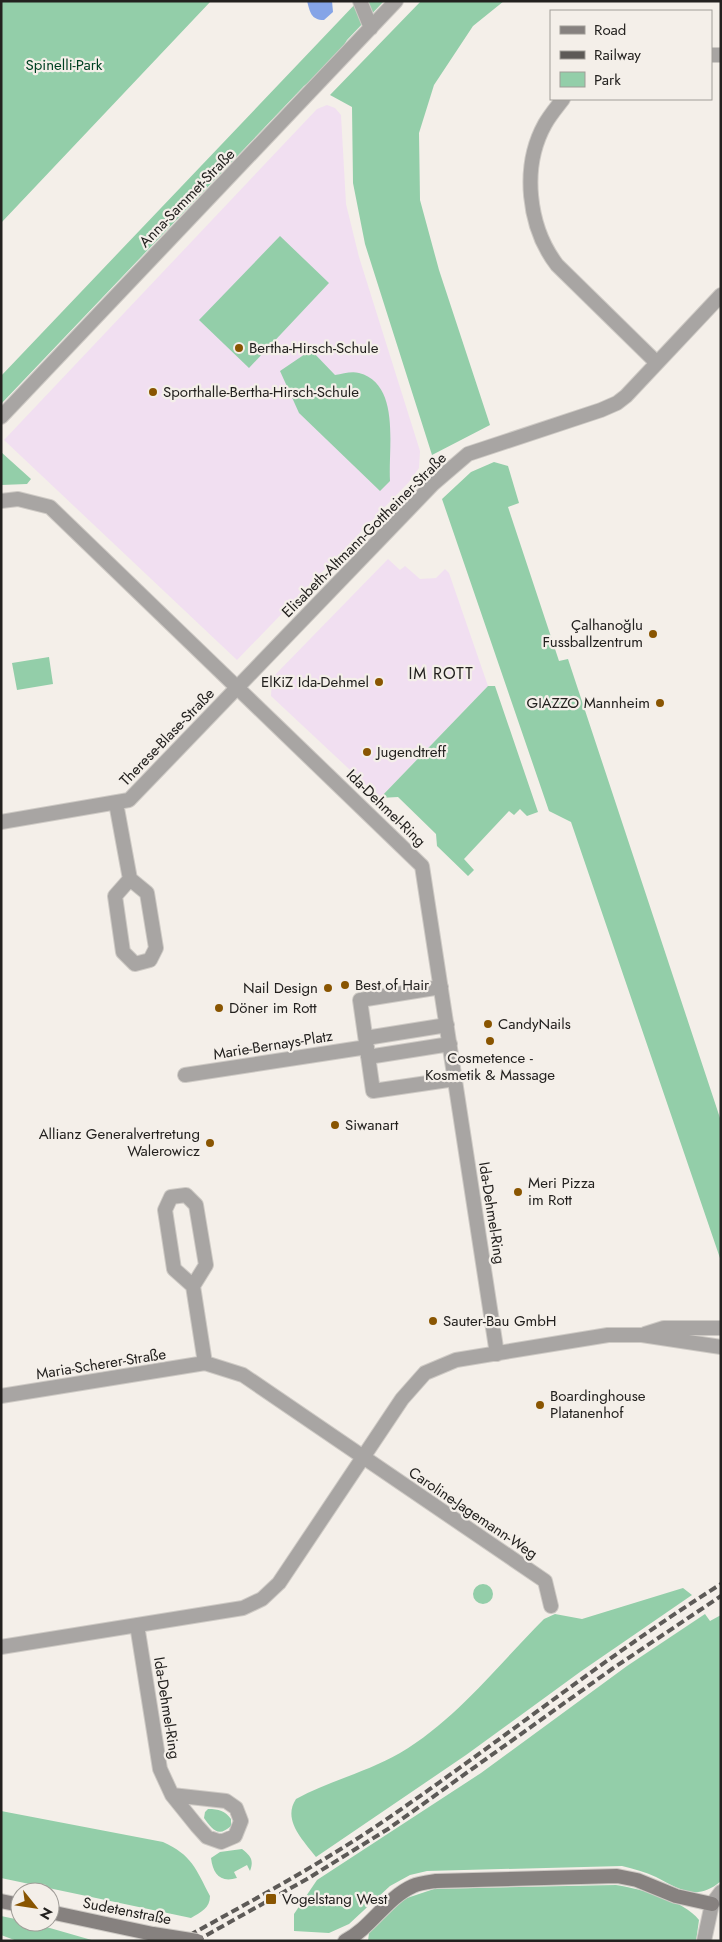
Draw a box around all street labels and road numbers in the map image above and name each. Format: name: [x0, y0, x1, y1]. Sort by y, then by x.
street label: Anna-Sammet-Straße: [134, 144, 240, 252]
street label: Elisabeth-Altmann-Gottheiner-Straße: [277, 447, 452, 622]
street label: Therese-Blase-Straße: [114, 683, 220, 791]
street label: Ida-Dehmel-Ring: [341, 764, 431, 852]
street label: Marie-Bernays-Platz: [212, 1025, 334, 1065]
street label: Ida-Dehmel-Ring: [473, 1160, 511, 1266]
street label: Maria-Scherer-Straße: [35, 1343, 168, 1385]
street label: Caroline-Jagemann-Weg: [404, 1462, 542, 1564]
street label: Ida-Dehmel-Ring: [148, 1655, 186, 1761]
street label: Sudetenstraße: [81, 1892, 173, 1930]

